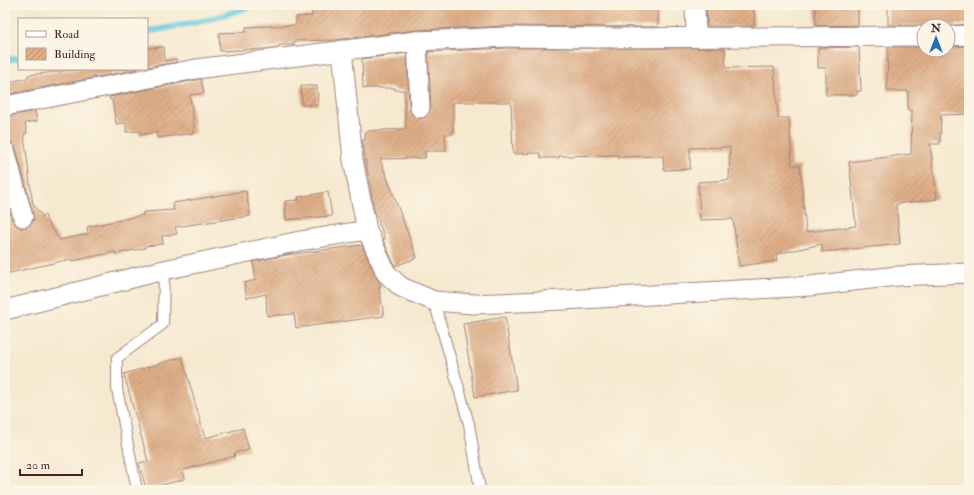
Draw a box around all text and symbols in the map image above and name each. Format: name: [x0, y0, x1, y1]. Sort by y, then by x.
legend: [18, 18, 148, 70]
north arrow: [916, 18, 956, 58]
text: N: [930, 22, 942, 35]
text: Road: [54, 27, 79, 42]
text: Building: [54, 47, 97, 62]
scale bar: [20, 451, 82, 477]
text: 20 m: [26, 458, 51, 473]

